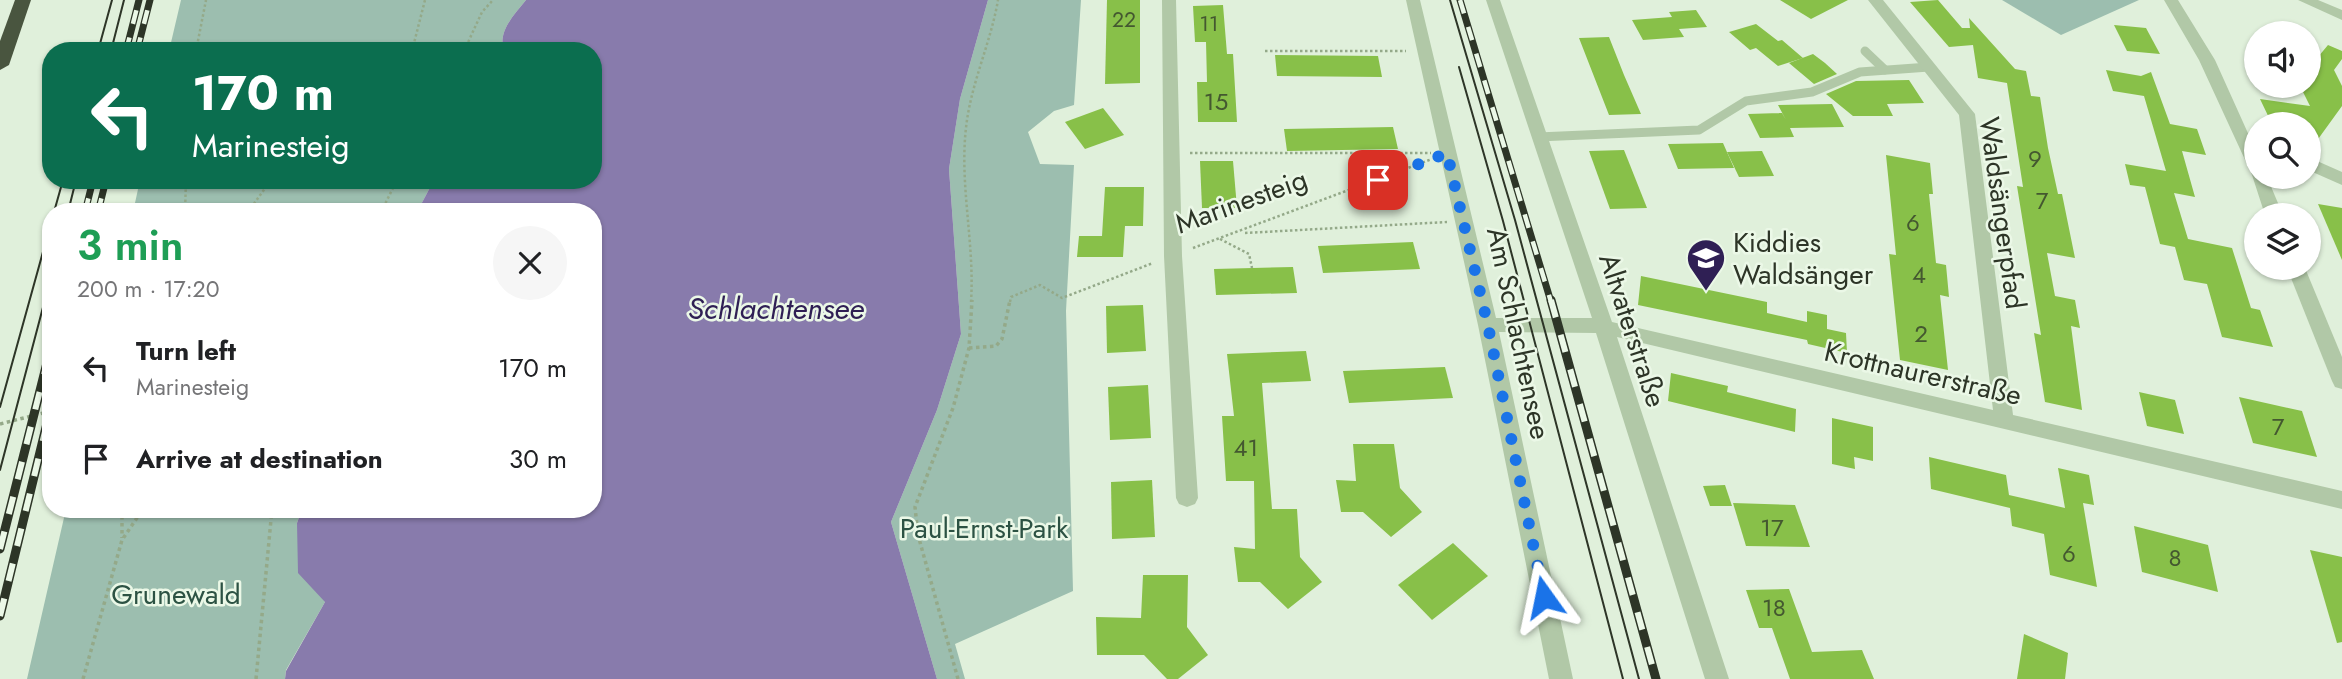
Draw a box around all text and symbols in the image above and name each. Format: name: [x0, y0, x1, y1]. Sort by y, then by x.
house number: 22: [1112, 5, 1136, 35]
house number: 11: [1200, 9, 1218, 39]
map controls: [2244, 21, 2321, 280]
button: sound: [2244, 21, 2321, 98]
text: 170 m: [192, 58, 334, 128]
icon: left: [77, 70, 168, 161]
house number: 15: [1204, 84, 1228, 119]
button: search: [2244, 112, 2321, 189]
street label: Waldsängerpfad: [1969, 114, 2036, 312]
text: Marinesteig: [192, 123, 350, 169]
house number: 9: [2028, 141, 2042, 176]
pin: [1348, 150, 1408, 210]
street label: Marinesteig: [1169, 159, 1313, 244]
icon: arrive: [1359, 161, 1397, 199]
house number: 7: [2036, 183, 2049, 218]
button: layers: [2244, 203, 2321, 280]
house number: 6: [1906, 205, 1920, 240]
text: 3 min: [77, 215, 183, 276]
place label: Kiddies Waldsänger: [1733, 222, 1874, 295]
street label: Am Schlachtensee: [1476, 223, 1561, 443]
button: close: [493, 226, 567, 300]
school or university icon: Kiddies Waldsänger: [1685, 237, 1727, 292]
street label: Altvaterstraße: [1588, 248, 1677, 412]
house number: 4: [1912, 257, 1926, 292]
text: 200 m · 17:20: [77, 272, 219, 306]
water label: Schlachtensee: [688, 287, 864, 330]
house number: 2: [1914, 316, 1928, 351]
street label: Krottnaurerstraße: [1820, 331, 2025, 416]
text: Turn left: [136, 332, 236, 370]
icon: left: [77, 349, 115, 387]
text: 170 m: [498, 349, 567, 387]
text: Marinesteig: [136, 370, 249, 404]
house number: 7: [2272, 409, 2285, 444]
house number: 41: [1234, 430, 1258, 465]
icon: arrive: [77, 440, 115, 478]
text: Arrive at destination: [136, 440, 383, 478]
text: 30 m: [509, 440, 567, 478]
park label: Paul-Ernst-Park: [900, 508, 1069, 549]
house number: 17: [1760, 510, 1784, 545]
house number: 6: [2062, 536, 2076, 571]
house number: 8: [2168, 540, 2182, 575]
position arrow: [1507, 560, 1581, 634]
park label: Grunewald: [111, 574, 241, 615]
house number: 18: [1762, 590, 1786, 625]

